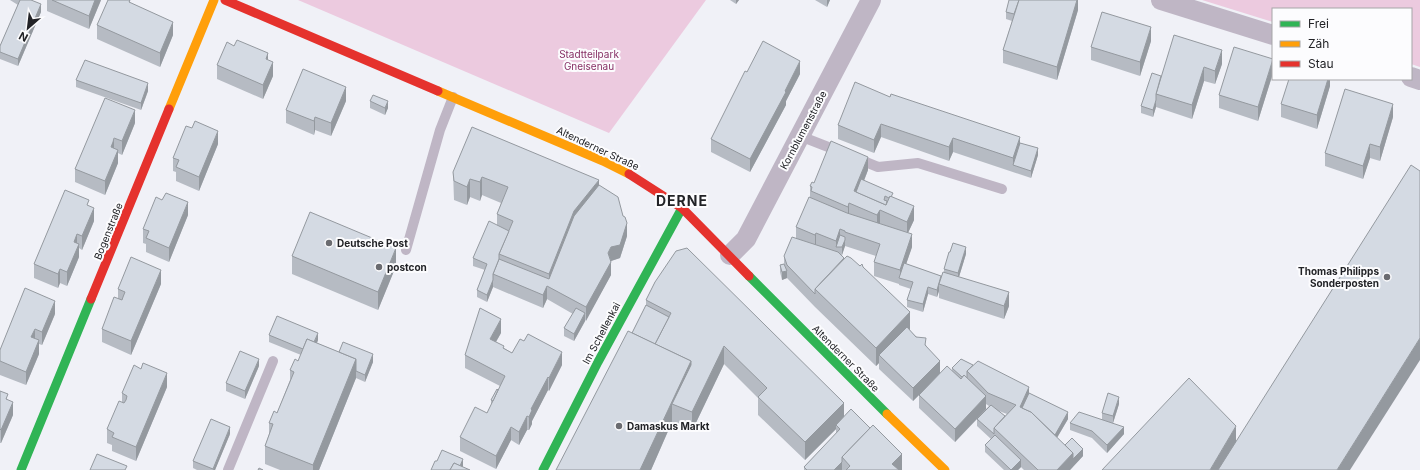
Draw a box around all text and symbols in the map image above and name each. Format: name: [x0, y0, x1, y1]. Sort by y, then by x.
north arrow: [8, 8, 48, 48]
legend: [1272, 8, 1412, 80]
text: Frei: [1308, 16, 1329, 31]
text: N: [16, 29, 30, 45]
text: Zäh: [1308, 36, 1329, 51]
park label: Stadtteilpark Gneisenau: [559, 48, 619, 72]
text: Stau: [1308, 56, 1334, 71]
street label: Kornblumenstraße: [777, 89, 829, 171]
street label: Altenderner Straße: [555, 124, 641, 172]
district label: DERNE: [656, 192, 708, 209]
street label: Bogenstraße: [91, 201, 125, 261]
place label: Deutsche Post: [337, 237, 408, 249]
marker: Deutsche Post: [324, 238, 334, 248]
place label: postcon: [387, 261, 427, 273]
marker: postcon: [374, 262, 384, 272]
place label: Thomas Philipps Sonderposten: [1298, 265, 1379, 289]
marker: Thomas Philipps Sonderposten: [1382, 272, 1392, 282]
street label: Im Schellenkai: [580, 300, 622, 366]
street label: Altenderner Straße: [810, 322, 882, 394]
place label: Damaskus Markt: [627, 420, 710, 432]
marker: Damaskus Markt: [614, 421, 624, 431]

